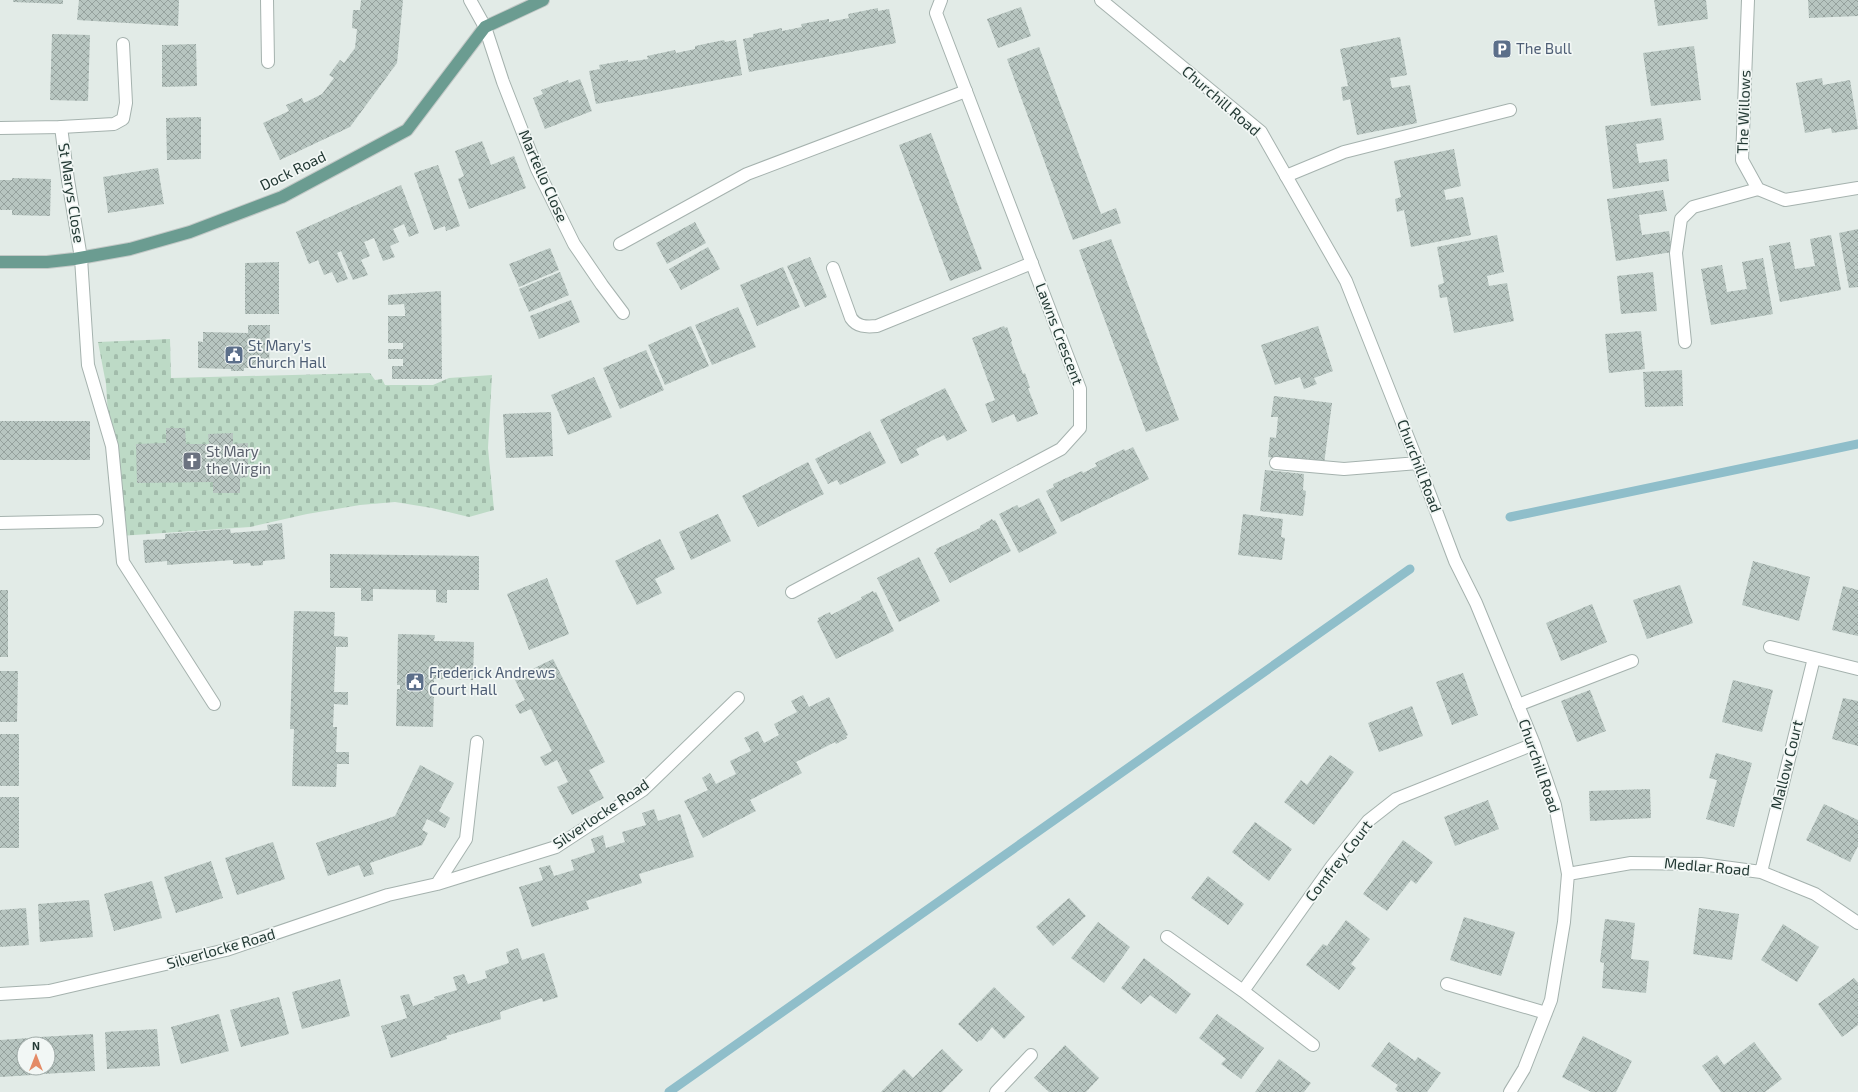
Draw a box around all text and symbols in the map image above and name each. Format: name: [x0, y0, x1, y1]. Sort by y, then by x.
parking icon: The Bull: [1491, 38, 1513, 60]
place label: The Bull: [1516, 39, 1572, 57]
street label: Churchill Road: [1179, 61, 1264, 139]
street label: The Willows: [1733, 70, 1753, 154]
street label: Martello Close: [516, 127, 572, 225]
street label: St Marys Close: [55, 142, 89, 244]
street label: Dock Road: [257, 146, 329, 194]
street label: Lawns Crescent: [1032, 280, 1088, 387]
place label: St Mary's Church Hall: [248, 336, 327, 371]
public building icon: St Mary's Church Hall: [223, 344, 245, 366]
street label: Churchill Road: [1394, 417, 1446, 515]
place label: St Mary the Virgin: [206, 442, 271, 477]
church icon: St Mary the Virgin: [181, 450, 203, 472]
place label: Frederick Andrews Court Hall: [429, 663, 555, 698]
public building icon: Frederick Andrews Court Hall: [404, 671, 426, 693]
street label: Churchill Road: [1516, 716, 1564, 815]
street label: Mallow Court: [1766, 718, 1806, 811]
street label: Silverlocke Road: [549, 774, 652, 852]
street label: Comfrey Court: [1301, 816, 1376, 905]
street label: Medlar Road: [1663, 853, 1751, 879]
street label: Silverlocke Road: [164, 924, 277, 972]
north arrow: [16, 1036, 56, 1076]
text: N: [32, 1039, 40, 1052]

